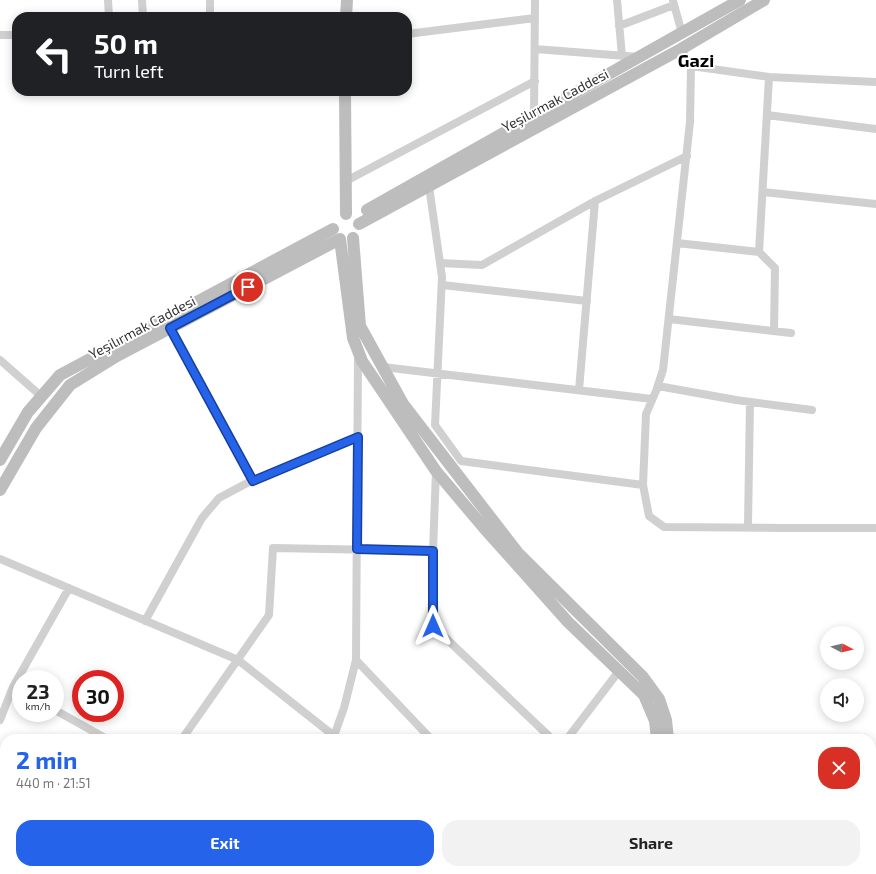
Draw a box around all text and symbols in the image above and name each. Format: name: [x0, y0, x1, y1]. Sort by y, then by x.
text: 50 m: [94, 26, 158, 60]
icon: left: [28, 28, 80, 80]
district label: Gazi: [678, 49, 714, 71]
text: Turn left: [94, 60, 164, 82]
street label: Yeşilırmak Caddesi: [499, 65, 612, 136]
pin: [231, 270, 265, 304]
icon: arrive: [237, 276, 259, 298]
street label: Yeşilırmak Caddesi: [86, 292, 199, 363]
position arrow: [412, 605, 454, 647]
north arrow: [820, 626, 864, 670]
map controls: [820, 626, 864, 722]
speed limit sign: 30: [72, 670, 124, 722]
button: sound: [820, 678, 864, 722]
text: 23: [27, 679, 49, 703]
text: km/h: [26, 700, 50, 712]
text: 2 min: [16, 745, 77, 774]
button: close: [818, 747, 860, 789]
text: 440 m · 21:51: [16, 775, 91, 791]
button: Exit: [16, 820, 434, 866]
button: Share: [442, 820, 860, 866]

